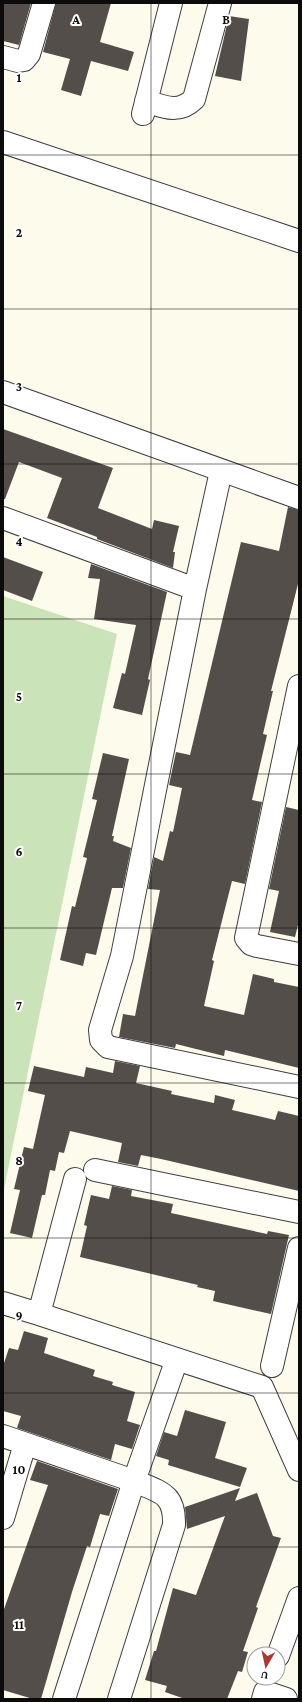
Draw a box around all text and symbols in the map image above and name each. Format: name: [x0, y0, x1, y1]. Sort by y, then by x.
text: A: [71, 12, 80, 27]
text: B: [222, 12, 230, 27]
text: 1: [17, 70, 22, 85]
text: 2: [16, 225, 23, 240]
text: 3: [16, 379, 22, 394]
text: 4: [15, 534, 23, 549]
text: 5: [16, 689, 22, 704]
text: 6: [15, 844, 23, 859]
text: 7: [16, 998, 22, 1013]
text: 8: [15, 1153, 23, 1168]
text: 9: [15, 1308, 23, 1323]
text: 10: [13, 1462, 25, 1477]
text: 11: [14, 1617, 24, 1632]
north arrow: [246, 1646, 286, 1686]
text: U: [259, 1669, 269, 1682]

